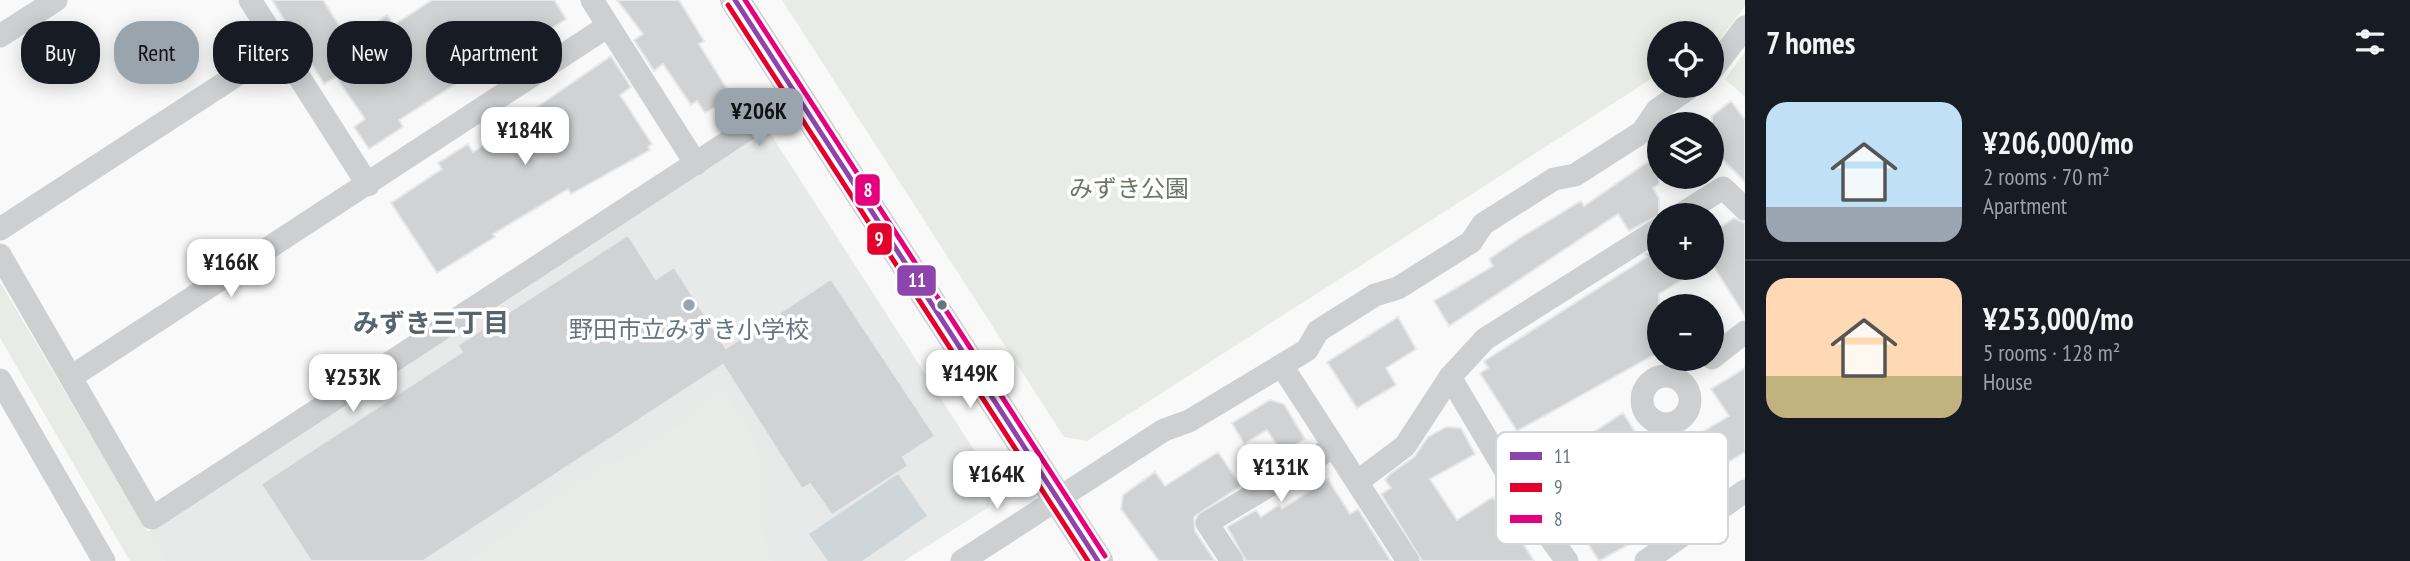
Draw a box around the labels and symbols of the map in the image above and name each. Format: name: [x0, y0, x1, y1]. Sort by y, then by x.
pin: ¥206K: [710, 88, 808, 148]
pin: ¥184K: [476, 108, 574, 167]
line badge: 8: [854, 173, 881, 207]
park label: みずき公園: [1069, 173, 1189, 204]
text: 8: [863, 178, 873, 202]
line badge: 9: [866, 222, 893, 256]
text: 9: [874, 227, 884, 251]
pin: ¥166K: [182, 240, 280, 299]
line badge: 11: [896, 264, 937, 297]
text: 11: [908, 268, 926, 292]
marker: 野田市立みずき小学校: [681, 297, 697, 313]
unlabelled marker: [935, 298, 949, 312]
district label: みずき三丁目: [353, 306, 509, 339]
place label: 野田市立みずき小学校: [569, 314, 809, 345]
pin: ¥149K: [921, 350, 1019, 410]
pin: ¥253K: [304, 354, 402, 414]
legend: [1496, 432, 1728, 544]
pin: ¥131K: [1232, 444, 1330, 504]
text: 11: [1554, 444, 1571, 468]
pin: ¥164K: [948, 452, 1046, 511]
text: 9: [1554, 475, 1563, 499]
text: 8: [1554, 507, 1563, 531]

